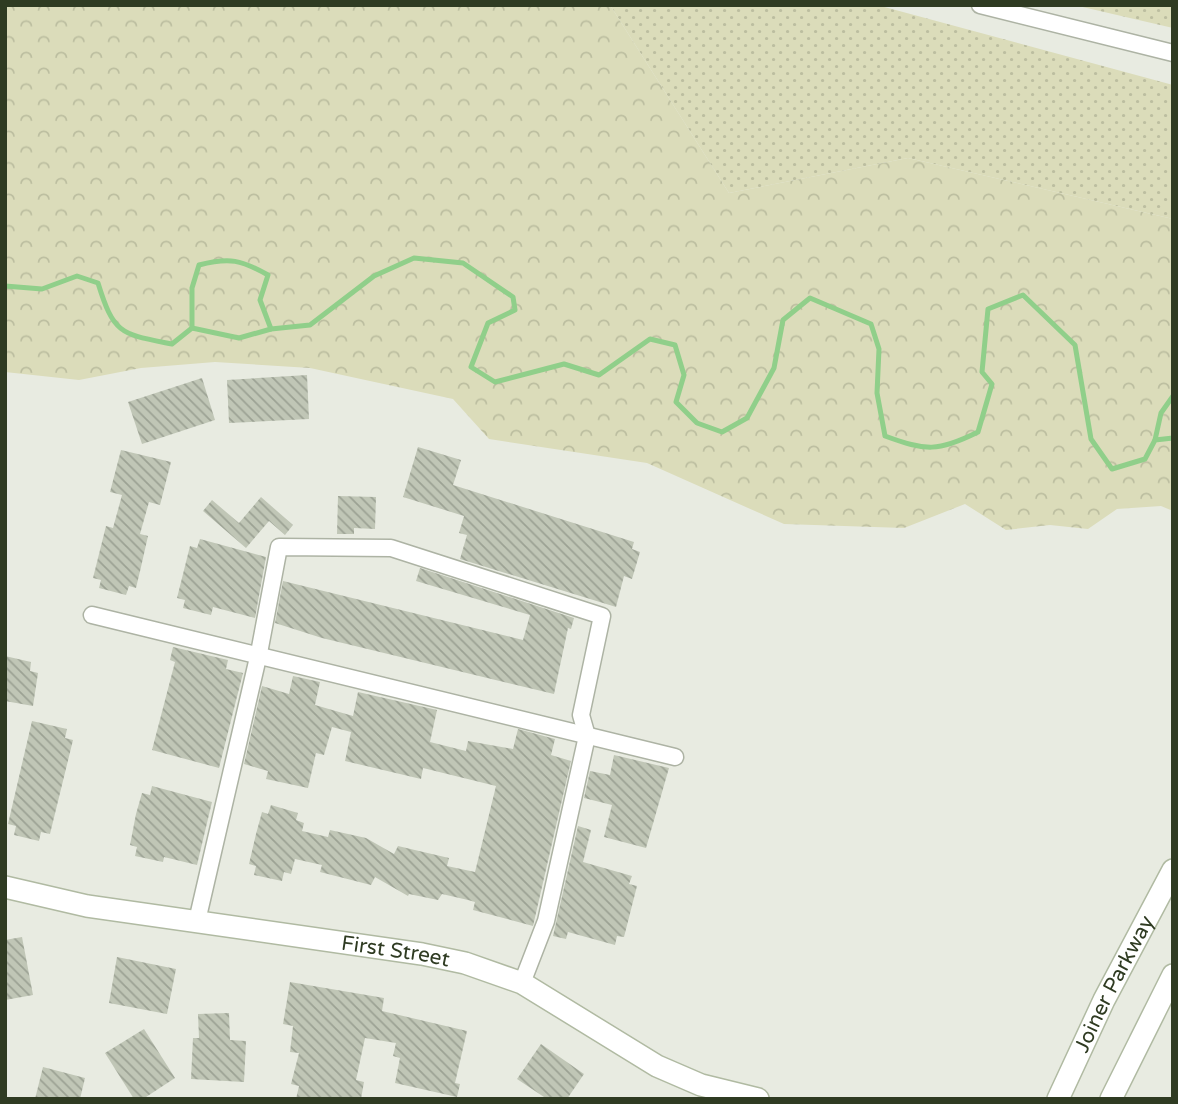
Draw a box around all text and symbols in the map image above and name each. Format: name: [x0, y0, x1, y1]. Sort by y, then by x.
street label: Joiner Parkway: [1069, 911, 1160, 1057]
street label: First Street: [340, 931, 452, 972]

